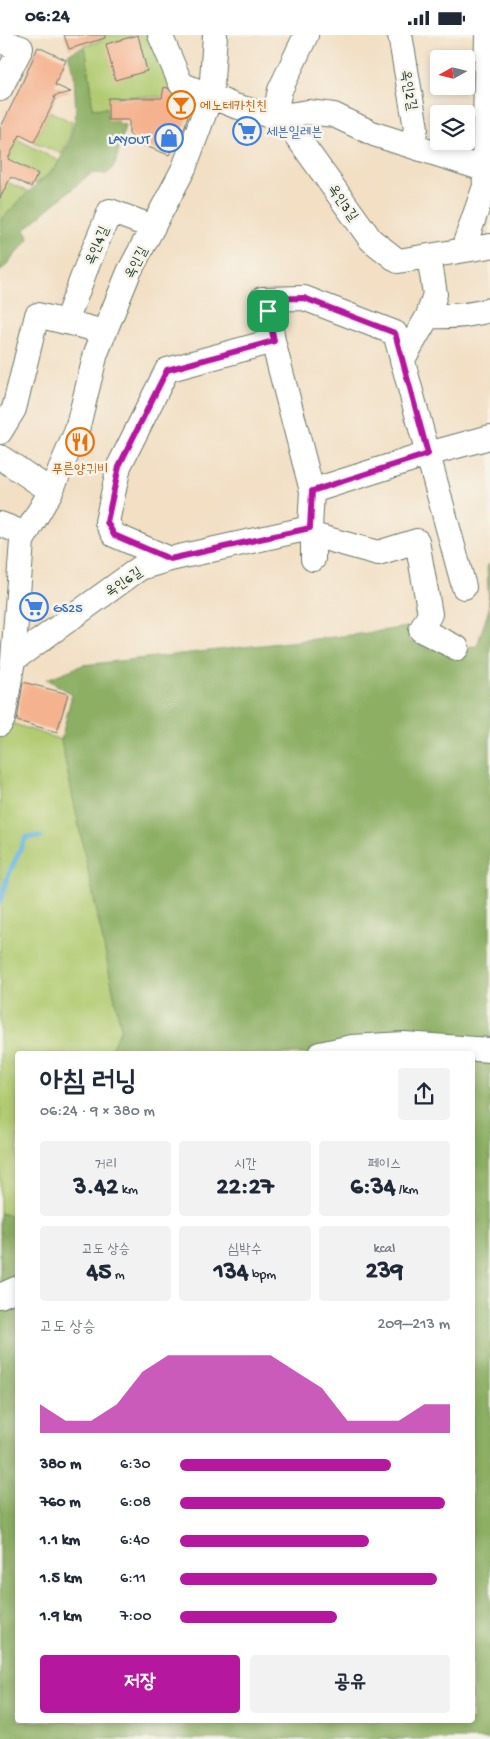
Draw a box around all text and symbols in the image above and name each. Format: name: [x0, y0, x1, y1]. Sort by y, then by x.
text: 06:24: [25, 6, 70, 29]
north arrow: [430, 50, 475, 95]
map controls: [430, 50, 475, 150]
street label: 옥인2길: [396, 69, 420, 113]
bar icon: 에노테카친친: [166, 90, 196, 120]
place label: 에노테카친친: [200, 99, 268, 116]
button: layers: [430, 105, 475, 150]
supermarket icon: 세븐일레븐: [232, 116, 262, 146]
shop icon: LAYOUT: [154, 123, 184, 153]
place label: 세븐일레븐: [266, 125, 322, 142]
place label: LAYOUT: [108, 132, 151, 149]
street label: 옥인3길: [323, 182, 361, 226]
street label: 옥인4길: [83, 223, 114, 268]
street label: 옥인길: [122, 244, 153, 282]
pin: [247, 290, 289, 332]
icon: arrive: [254, 297, 282, 325]
restaurant icon: 푸른양귀비: [65, 427, 95, 457]
place label: 푸른양귀비: [52, 462, 108, 479]
street label: 옥인6길: [103, 564, 147, 602]
supermarket icon: GS25: [19, 592, 49, 622]
place label: GS25: [53, 601, 83, 618]
text: 아침 러닝: [40, 1067, 137, 1100]
button: share: [398, 1068, 450, 1120]
text: 06:24 · 9 × 380 m: [40, 1103, 155, 1122]
text: 거리: [94, 1157, 117, 1174]
text: 시간: [234, 1157, 256, 1174]
text: 페이스: [367, 1157, 401, 1174]
text: 3.42: [73, 1174, 118, 1203]
text: 22:27: [216, 1174, 274, 1203]
text: 6:34: [350, 1174, 396, 1203]
text: km: [118, 1182, 138, 1199]
text: /km: [396, 1182, 418, 1199]
text: kcal: [373, 1241, 395, 1258]
text: 고도 상승: [81, 1242, 130, 1259]
text: 심박수: [228, 1242, 262, 1259]
text: 239: [365, 1258, 403, 1287]
text: 45: [87, 1259, 112, 1288]
text: 134: [214, 1259, 249, 1288]
text: m: [112, 1267, 125, 1284]
text: bpm: [249, 1267, 276, 1284]
text: 209–213 m: [377, 1316, 450, 1335]
text: 고도 상승: [40, 1319, 95, 1338]
text: 380 m: [40, 1456, 81, 1475]
text: 6:30: [120, 1456, 151, 1475]
text: 760 m: [40, 1494, 81, 1513]
text: 6:08: [120, 1494, 151, 1513]
text: 1.1 km: [40, 1532, 80, 1551]
text: 6:40: [120, 1532, 150, 1551]
text: 1.5 km: [40, 1570, 82, 1589]
text: 6:11: [120, 1570, 146, 1589]
text: 1.9 km: [40, 1608, 82, 1627]
text: 7:00: [120, 1608, 152, 1627]
button: 저장: [40, 1655, 240, 1713]
button: 공유: [250, 1655, 450, 1713]

